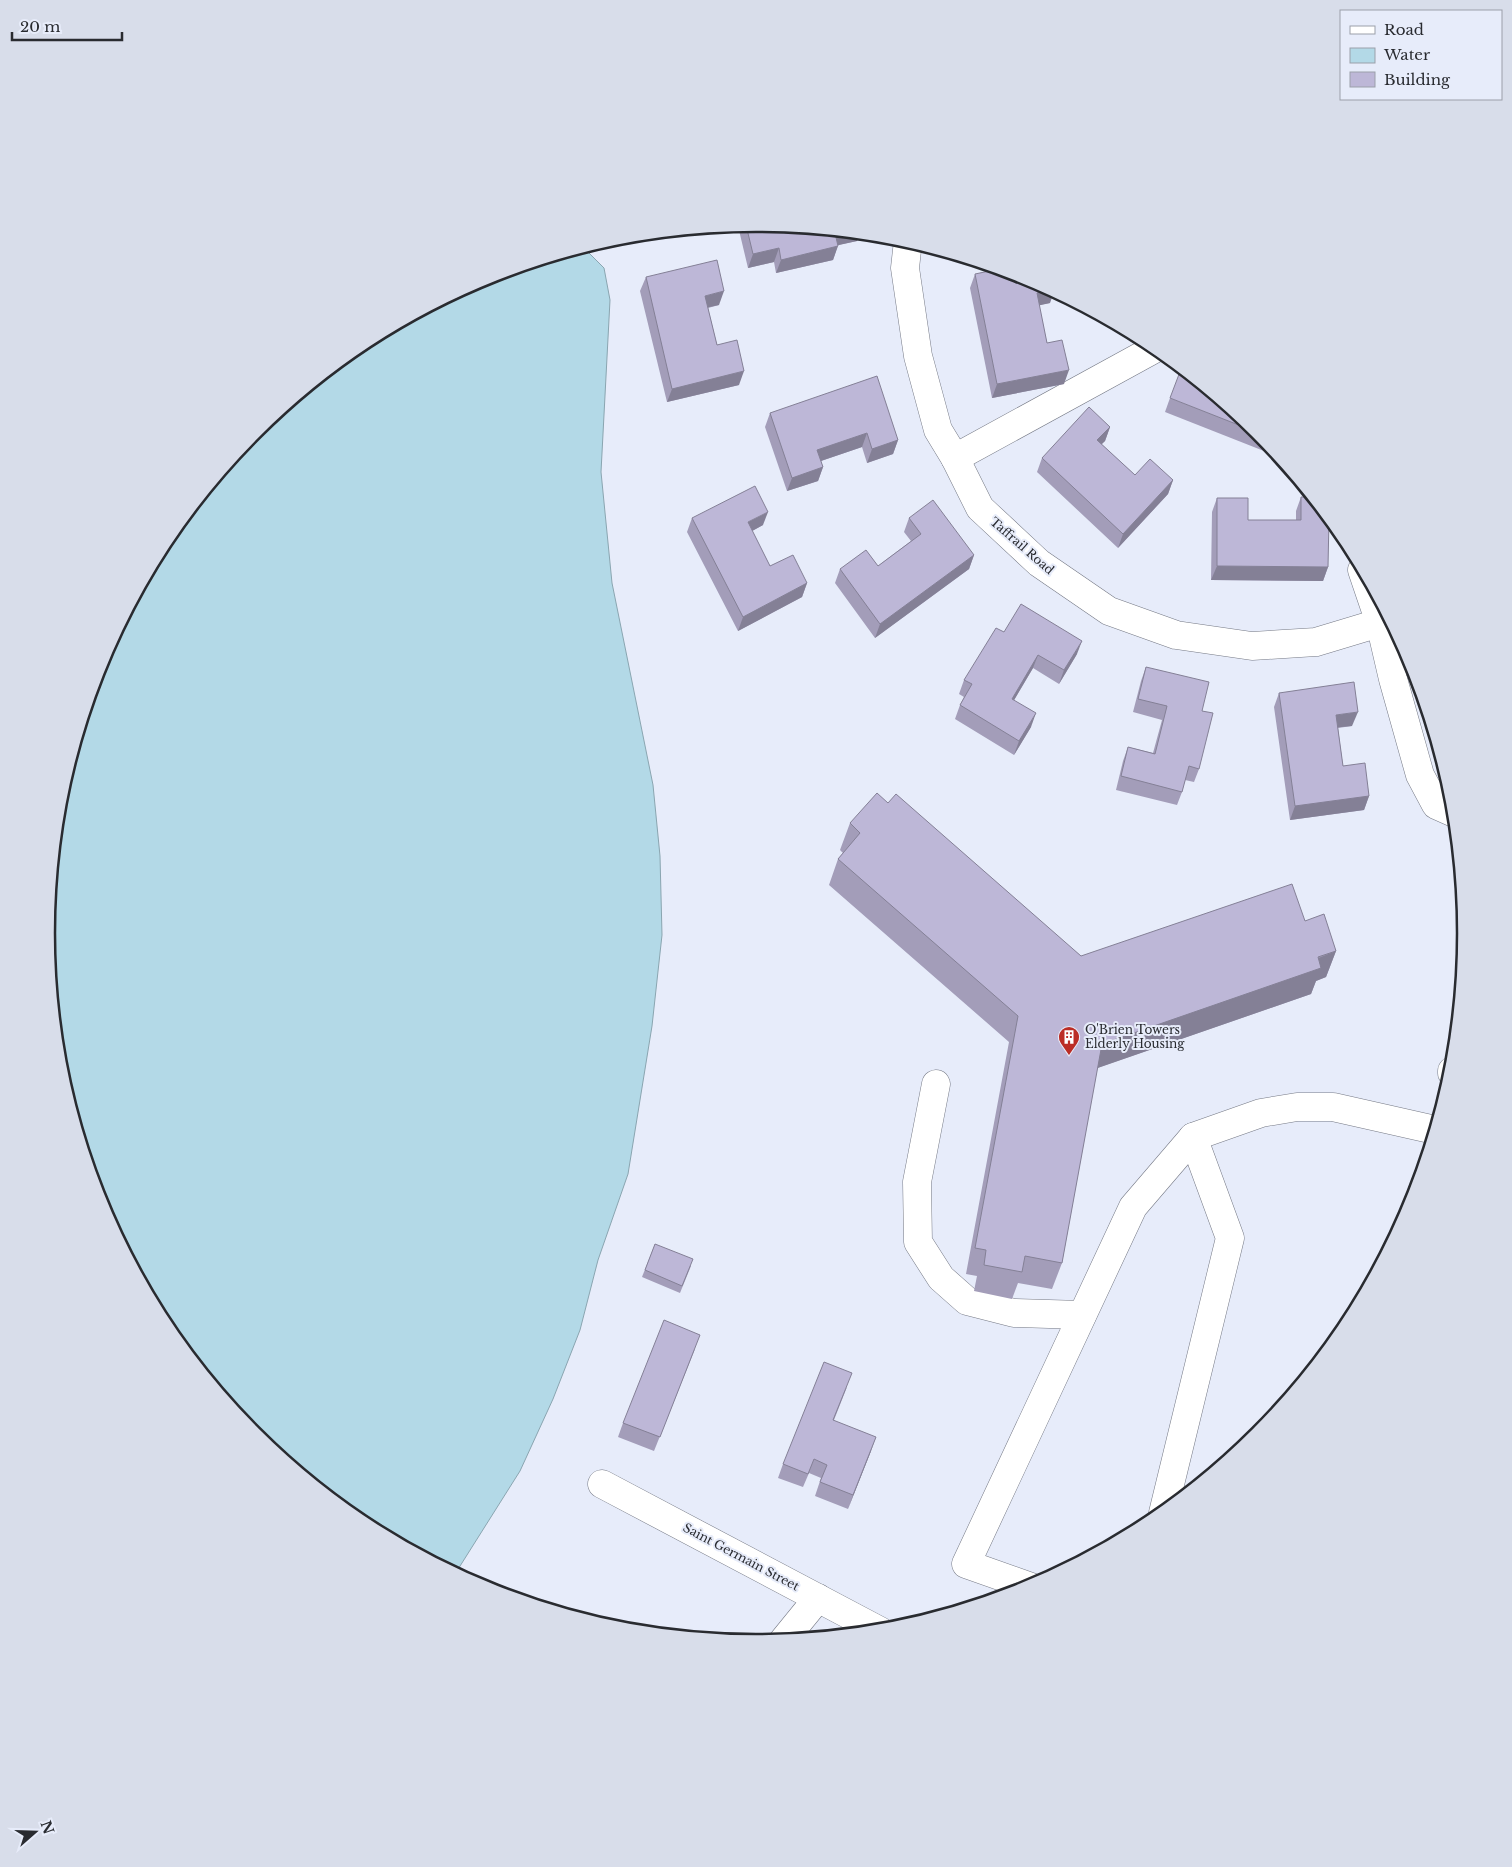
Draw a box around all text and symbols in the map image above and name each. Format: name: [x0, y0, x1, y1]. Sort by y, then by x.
scale bar: [12, 10, 122, 42]
legend: [1340, 10, 1502, 100]
text: 20 m: [20, 17, 60, 36]
text: Road: [1384, 20, 1424, 39]
text: Water: [1383, 45, 1431, 64]
text: Building: [1384, 70, 1451, 89]
street label: Taffrail Road: [987, 514, 1057, 577]
place label: O'Brien Towers Elderly Housing: [1085, 1022, 1185, 1051]
building icon: O'Brien Towers Elderly Housing: [1057, 1025, 1081, 1056]
street label: Saint Germain Street: [681, 1520, 802, 1594]
north arrow: [10, 1807, 60, 1857]
text: N: [37, 1818, 58, 1837]

